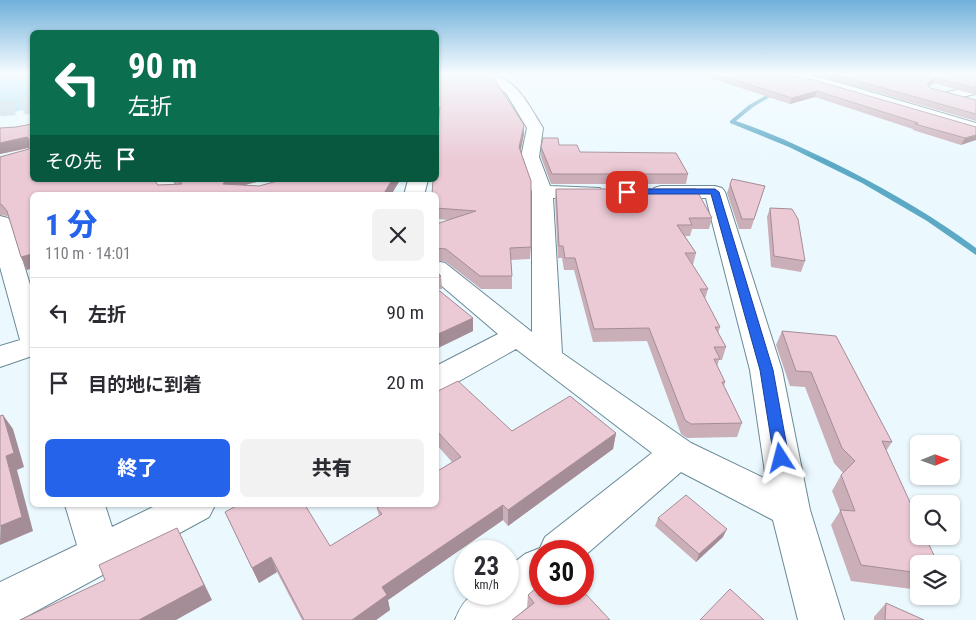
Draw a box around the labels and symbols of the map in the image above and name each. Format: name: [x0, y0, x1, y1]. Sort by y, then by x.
pin: [606, 171, 648, 213]
position arrow: [754, 431, 806, 483]
north arrow: [910, 435, 960, 485]
speed limit sign: 30: [529, 540, 594, 605]

